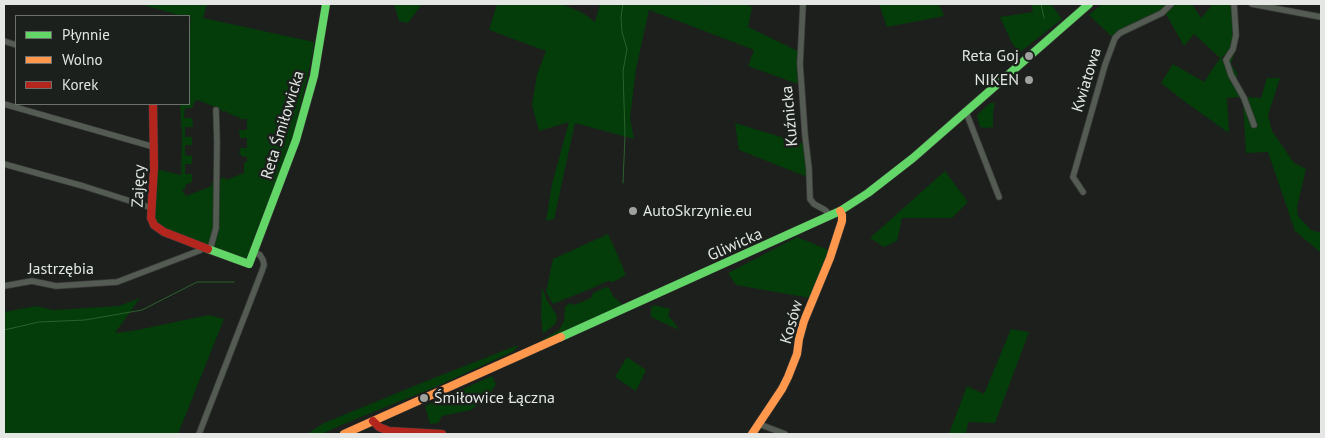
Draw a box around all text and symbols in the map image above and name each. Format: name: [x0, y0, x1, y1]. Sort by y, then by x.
legend: [15, 15, 190, 105]
text: Płynnie: [62, 25, 110, 44]
place label: Reta Goj: [962, 46, 1019, 66]
street label: Kwiatowa: [1068, 46, 1106, 114]
text: Wolno: [62, 50, 102, 69]
marker: Reta Goj: [1023, 50, 1035, 62]
street label: Reta Śmiłowicka: [257, 69, 309, 181]
place label: NIKEN: [974, 70, 1019, 90]
marker: NIKEN: [1023, 74, 1035, 86]
text: Korek: [62, 75, 98, 94]
street label: Kuźnicka: [778, 85, 802, 147]
street label: Zajęcy: [128, 164, 150, 208]
place label: AutoSkrzynie.eu: [643, 201, 752, 221]
marker: AutoSkrzynie.eu: [627, 205, 639, 217]
street label: Gliwicka: [705, 225, 765, 265]
street label: Jastrzębia: [28, 259, 94, 279]
street label: Kosów: [777, 298, 807, 346]
place label: Śmiłowice Łączna: [434, 388, 555, 408]
marker: Śmiłowice Łączna: [418, 392, 430, 404]

